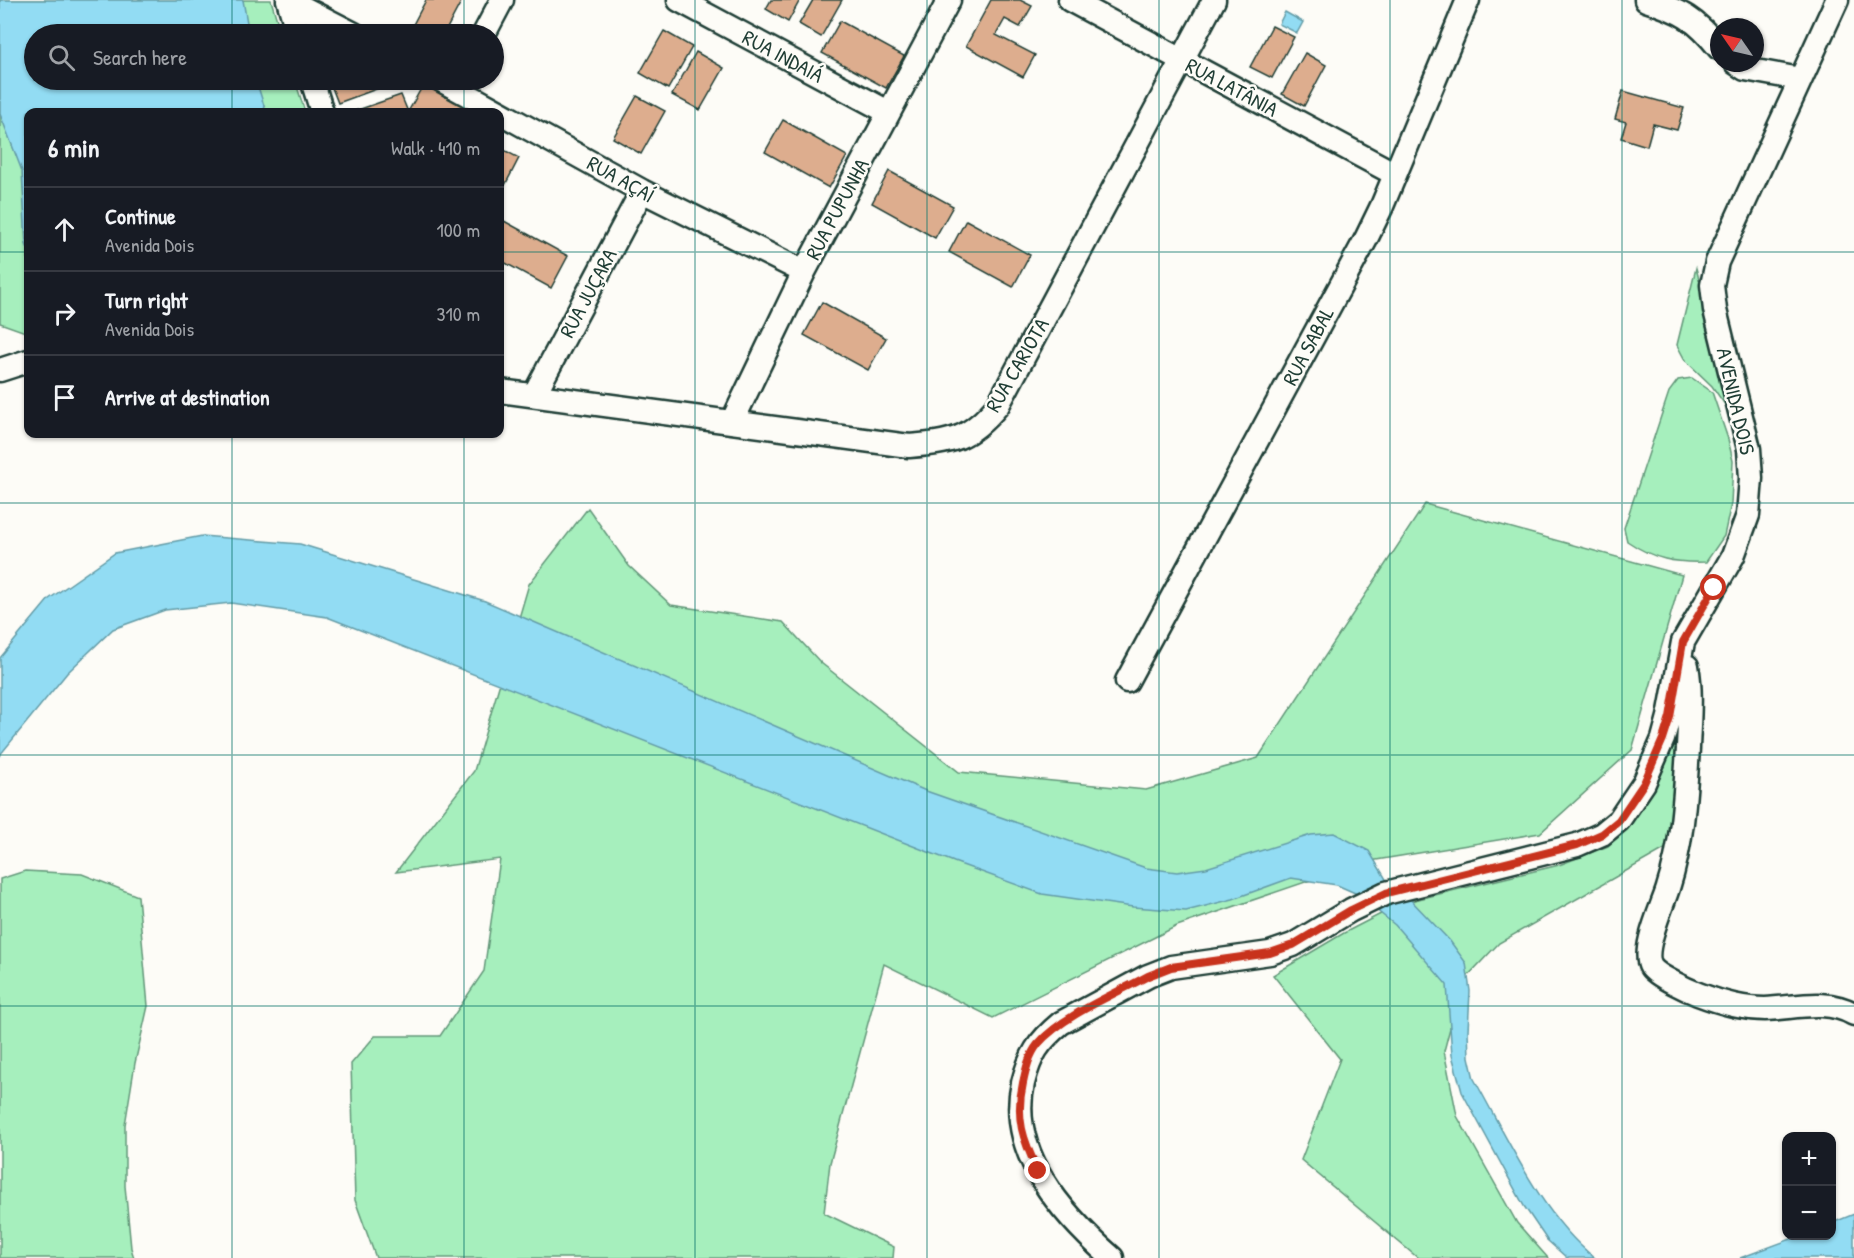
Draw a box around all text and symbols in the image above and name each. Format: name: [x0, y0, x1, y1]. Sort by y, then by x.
north arrow: [1710, 18, 1764, 72]
street label: RUA INDAIÁ: [737, 23, 829, 89]
search box: [24, 24, 504, 90]
icon: search: [45, 41, 78, 74]
text: Search here: [93, 42, 187, 72]
street label: RUA LATÂNIA: [1181, 51, 1283, 123]
text: 6 min: [48, 130, 100, 165]
text: Walk · 410 m: [391, 134, 480, 161]
street label: RUA AÇAÍ: [582, 149, 660, 209]
street label: RUA PUPUNHA: [798, 153, 876, 265]
text: Continue: [105, 201, 176, 231]
icon: ahead: [48, 213, 81, 246]
text: 100 m: [437, 216, 480, 243]
text: Avenida Dois: [105, 231, 194, 258]
street label: RUA JUÇARA: [552, 243, 624, 343]
text: Turn right: [105, 285, 188, 315]
icon: right: [48, 297, 81, 330]
text: 310 m: [437, 300, 480, 327]
street label: RUA SABAL: [1275, 302, 1341, 390]
street label: RUA CARIOTA: [978, 313, 1056, 417]
text: Avenida Dois: [105, 315, 194, 342]
street label: AVENIDA DOIS: [1710, 345, 1762, 458]
icon: arrive: [48, 381, 81, 414]
text: Arrive at destination: [105, 382, 270, 412]
route start: [1700, 574, 1726, 600]
map controls: [1782, 1132, 1836, 1240]
button: +: [1782, 1132, 1836, 1186]
route end: [1024, 1157, 1050, 1183]
button: −: [1782, 1186, 1836, 1240]

